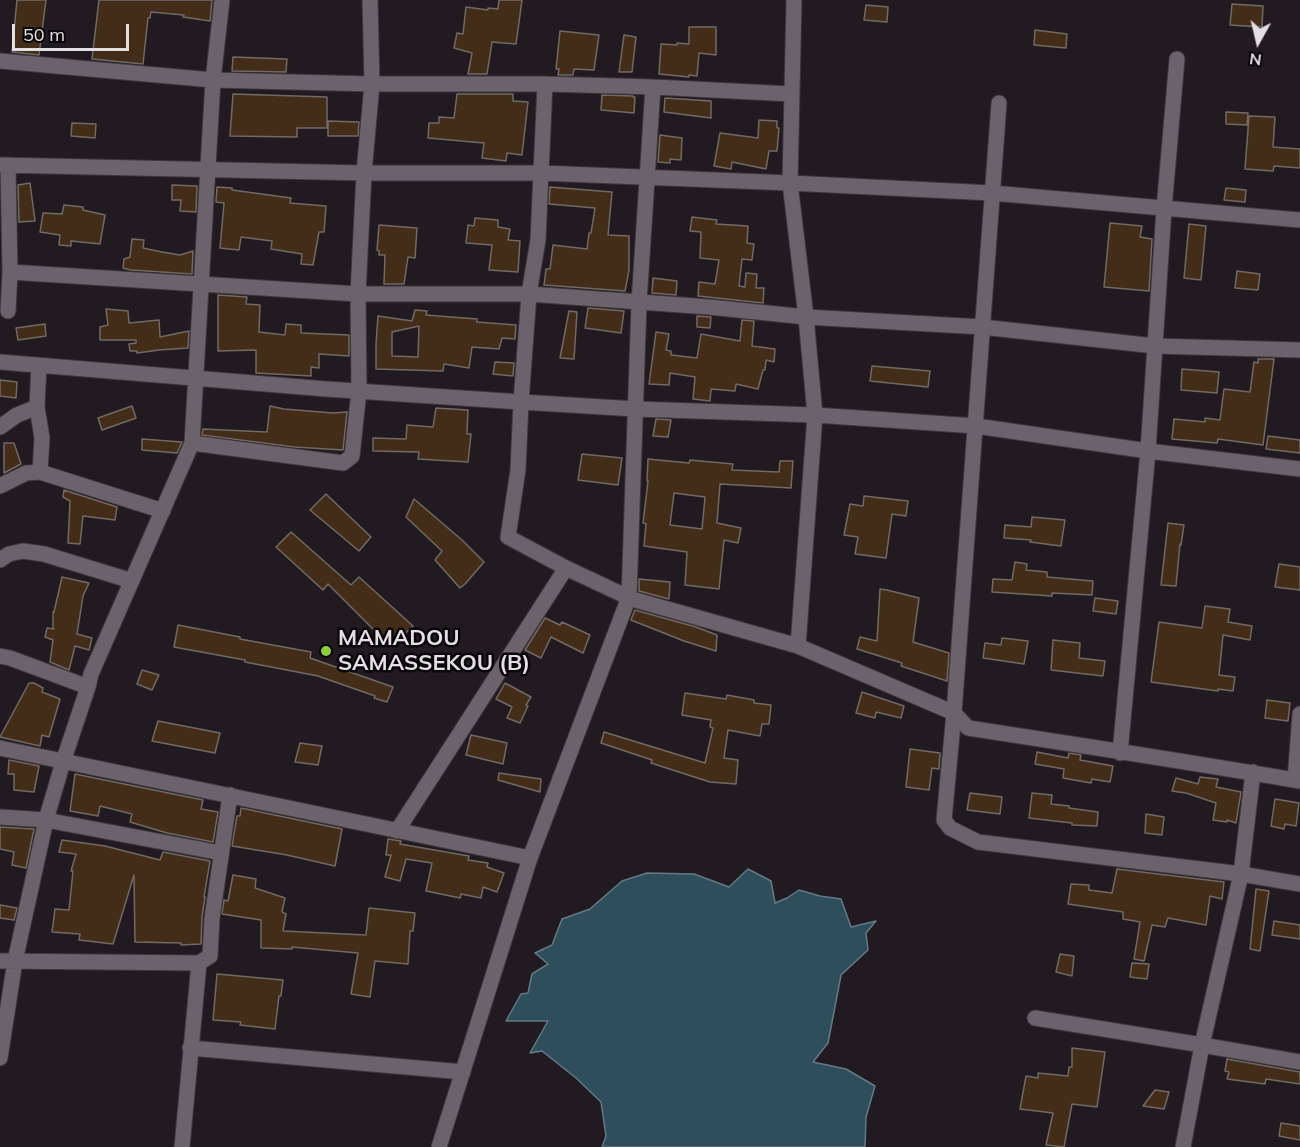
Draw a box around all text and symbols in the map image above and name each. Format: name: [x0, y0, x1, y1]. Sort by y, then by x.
scale bar: [15, 12, 132, 50]
north arrow: [1228, 12, 1288, 72]
text: 50 m: [23, 23, 65, 46]
text: N: [1248, 49, 1263, 71]
place label: MAMADOU SAMASSEKOU (B): [338, 625, 530, 676]
marker: MAMADOU SAMASSEKOU (B): [319, 644, 333, 658]

